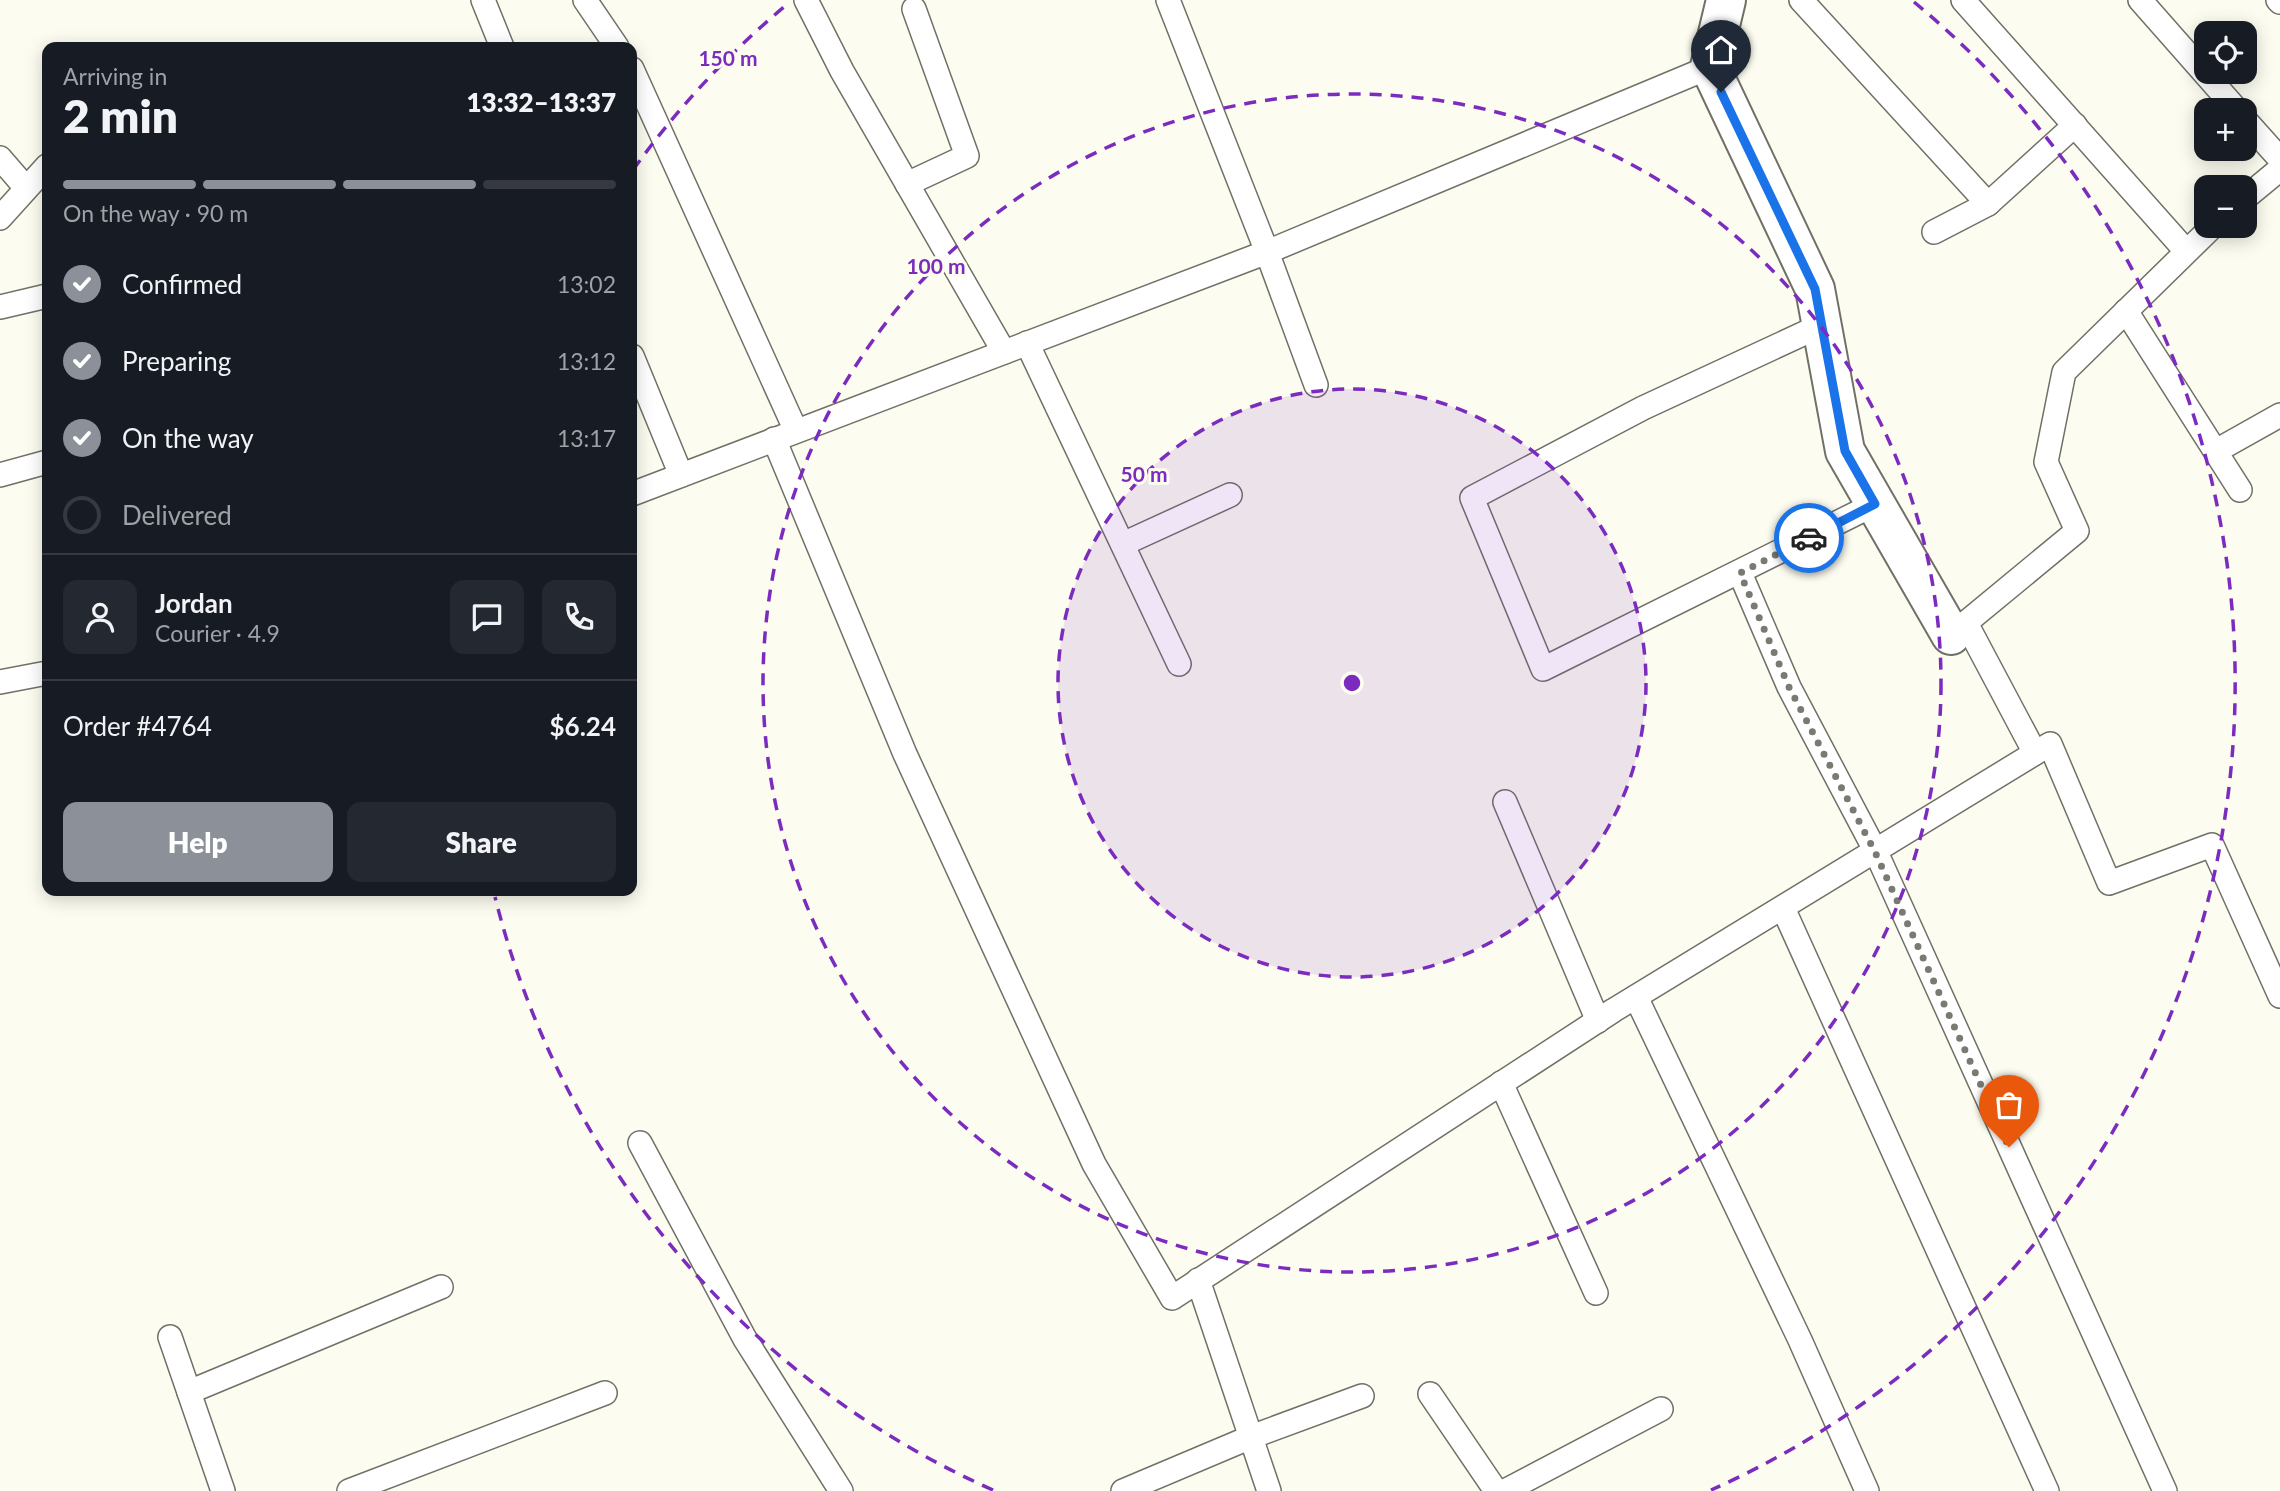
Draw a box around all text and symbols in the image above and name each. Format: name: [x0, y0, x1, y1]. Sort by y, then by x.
pin: [1691, 20, 1751, 92]
map controls: [2194, 21, 2257, 238]
button: locate: [2194, 21, 2257, 84]
icon: home: [1702, 31, 1740, 69]
text: 150 m: [698, 45, 758, 70]
text: Arriving in: [63, 62, 167, 90]
text: 13:32–13:37: [466, 86, 616, 118]
text: 2 min: [63, 88, 178, 143]
button: +: [2194, 98, 2257, 161]
button: −: [2194, 175, 2257, 238]
text: On the way · 90 m: [63, 199, 248, 227]
text: 100 m: [906, 253, 966, 278]
icon: check: [63, 265, 101, 303]
text: Confirmed: [122, 268, 242, 300]
text: 13:02: [557, 270, 616, 298]
icon: check: [63, 342, 101, 380]
text: Preparing: [122, 345, 231, 377]
text: 13:12: [557, 347, 616, 375]
icon: check: [63, 419, 101, 457]
text: On the way: [122, 422, 254, 454]
text: 13:17: [557, 424, 616, 452]
text: 50 m: [1120, 461, 1168, 486]
text: Delivered: [122, 499, 232, 531]
courier: [1774, 503, 1844, 573]
icon: car: [1790, 519, 1828, 557]
button: person: [63, 580, 137, 654]
button: chat: [450, 580, 524, 654]
button: phone: [542, 580, 616, 654]
text: Jordan: [155, 587, 233, 619]
text: Courier · 4.9: [155, 619, 280, 647]
centre of rings: [1340, 671, 1364, 695]
text: Order #4764: [63, 710, 212, 742]
text: $6.24: [550, 710, 616, 742]
button: Help: [63, 802, 333, 882]
button: Share: [347, 802, 616, 882]
pin: [1979, 1075, 2039, 1147]
icon: bag: [1990, 1086, 2028, 1124]

